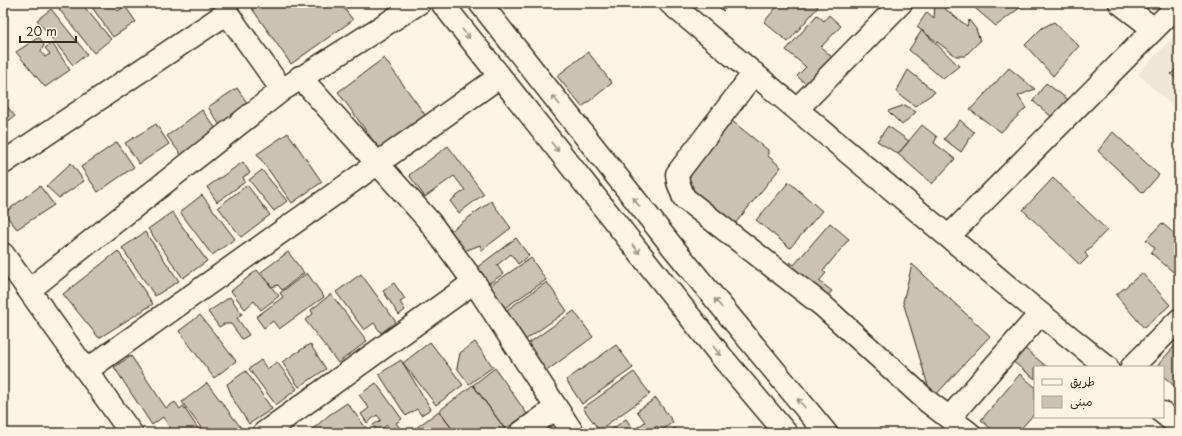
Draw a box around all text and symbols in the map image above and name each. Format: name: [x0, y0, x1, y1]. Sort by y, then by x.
scale bar: [20, 18, 76, 44]
text: 20 m: [26, 22, 57, 40]
one-way arrow: [462, 28, 470, 39]
one-way arrow: [552, 94, 560, 105]
one-way arrow: [551, 142, 559, 153]
one-way arrow: [632, 196, 641, 207]
one-way arrow: [631, 244, 640, 255]
one-way arrow: [713, 298, 722, 308]
one-way arrow: [712, 345, 721, 356]
legend: [1034, 366, 1164, 418]
text: طريق: [1070, 372, 1095, 390]
text: مبنى: [1070, 392, 1093, 410]
one-way arrow: [796, 398, 805, 409]

